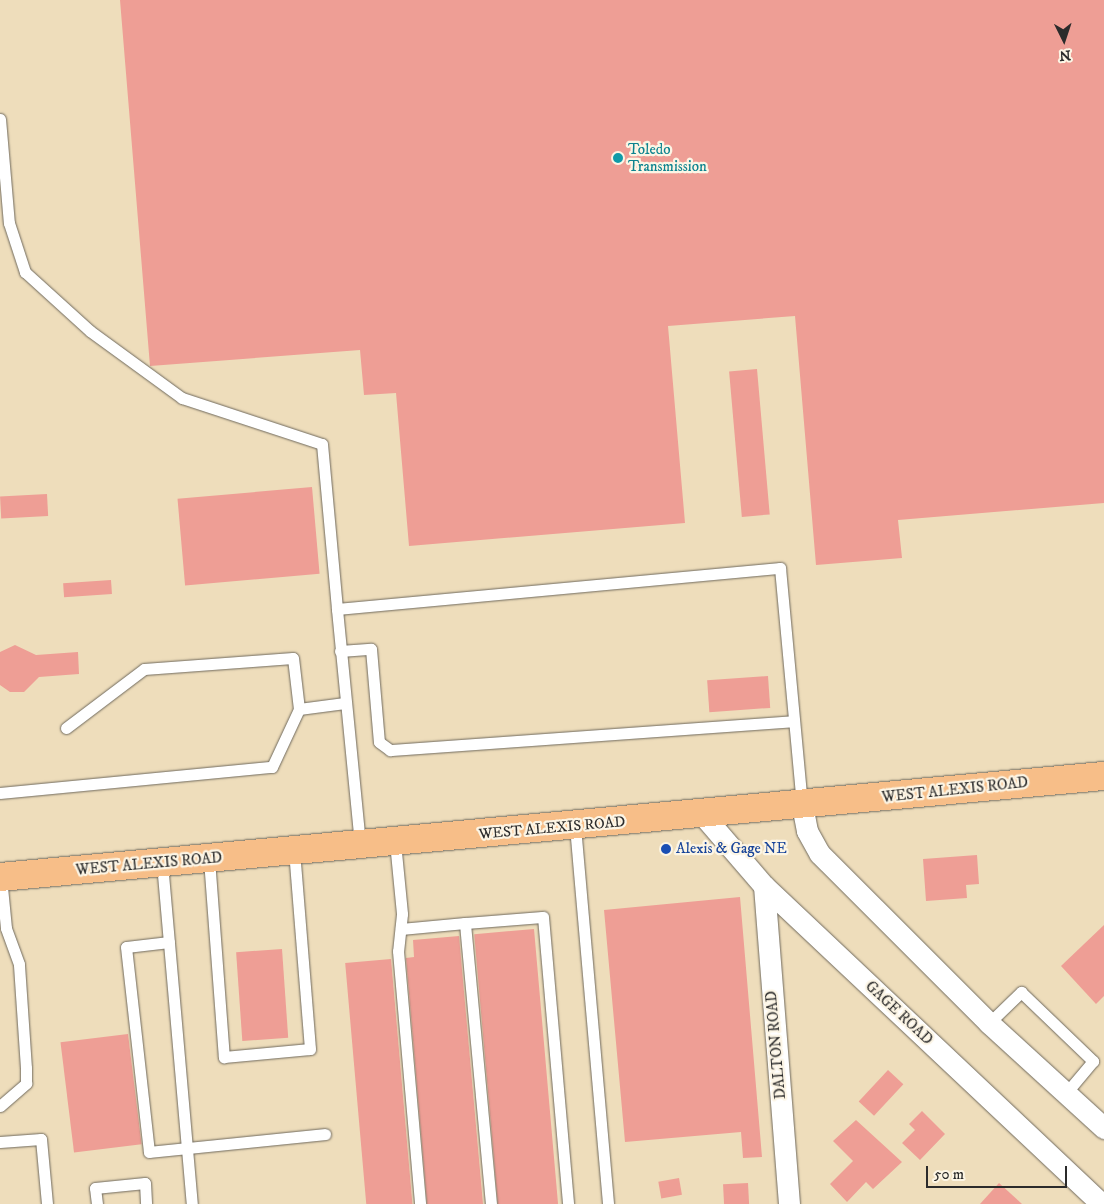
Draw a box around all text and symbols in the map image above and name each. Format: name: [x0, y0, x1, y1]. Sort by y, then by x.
north arrow: [1039, 15, 1089, 65]
text: N: [1059, 46, 1071, 64]
place label: Toledo Transmission: [628, 140, 707, 175]
marker: Toledo Transmission: [612, 152, 624, 164]
street label: WEST ALEXIS ROAD: [881, 773, 1029, 807]
street label: WEST ALEXIS ROAD: [478, 813, 626, 843]
place label: Alexis & Gage NE: [676, 840, 787, 858]
marker: Alexis & Gage NE: [660, 843, 672, 855]
street label: WEST ALEXIS ROAD: [75, 849, 223, 879]
street label: GAGE ROAD: [862, 977, 936, 1049]
street label: DALTON ROAD: [762, 990, 790, 1100]
scale bar: [929, 1156, 1070, 1188]
text: 50 m: [934, 1165, 964, 1184]

